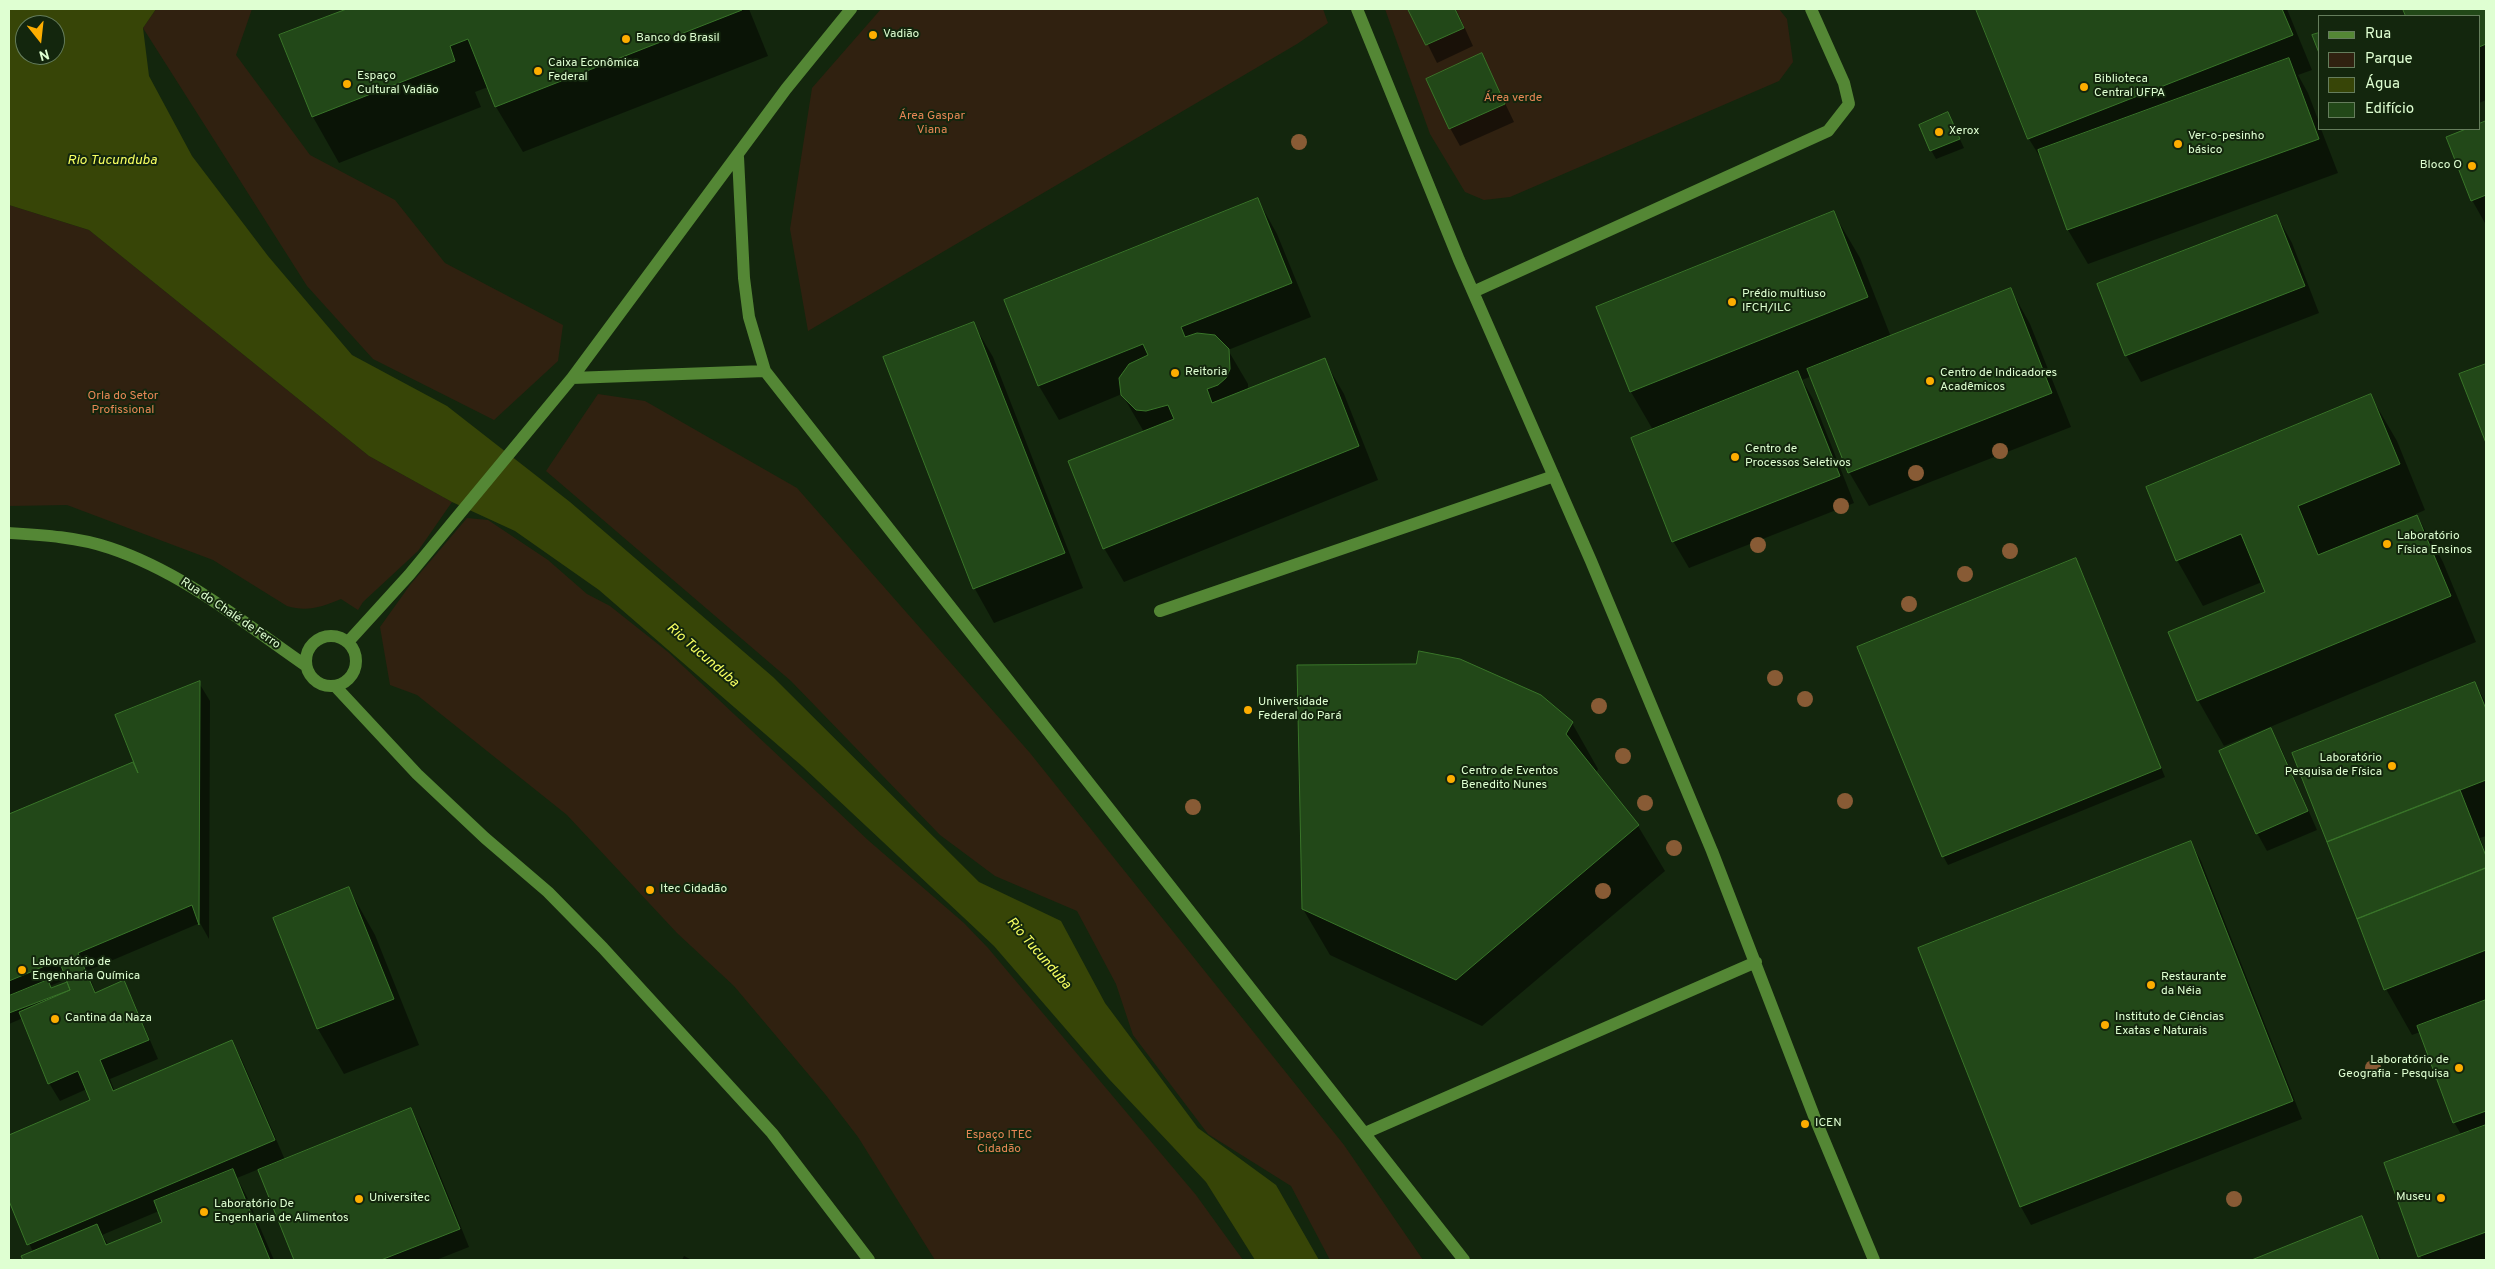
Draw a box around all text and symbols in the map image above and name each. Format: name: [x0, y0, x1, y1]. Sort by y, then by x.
north arrow: [15, 15, 65, 65]
legend: [2318, 15, 2480, 130]
text: Rua: [2365, 25, 2391, 44]
place label: Vadião: [883, 28, 919, 42]
marker: Vadião: [867, 29, 879, 41]
place label: Banco do Brasil: [636, 32, 720, 46]
marker: Banco do Brasil: [620, 33, 632, 45]
text: N: [37, 44, 51, 63]
text: Parque: [2365, 50, 2413, 69]
place label: Caixa Econômica Federal: [548, 57, 639, 85]
marker: Caixa Econômica Federal: [532, 65, 544, 77]
place label: Espaço Cultural Vadião: [357, 70, 439, 98]
place label: Biblioteca Central UFPA: [2094, 73, 2165, 101]
text: Água: [2365, 75, 2400, 94]
marker: Espaço Cultural Vadião: [341, 78, 353, 90]
marker: Biblioteca Central UFPA: [2078, 81, 2090, 93]
park label: Área verde: [1484, 92, 1542, 106]
text: Edifício: [2365, 100, 2414, 119]
park label: Área Gaspar Viana: [899, 110, 965, 138]
place label: Xerox: [1949, 125, 1979, 139]
marker: Xerox: [1933, 126, 1945, 138]
place label: Ver-o-pesinho básico: [2188, 130, 2264, 158]
marker: Ver-o-pesinho básico: [2172, 138, 2184, 150]
water label: Rio Tucunduba: [67, 153, 157, 169]
place label: Bloco O: [2420, 159, 2462, 173]
marker: Bloco O: [2466, 160, 2478, 172]
place label: Prédio multiuso IFCH/ILC: [1742, 288, 1826, 316]
marker: Prédio multiuso IFCH/ILC: [1726, 296, 1738, 308]
place label: Reitoria: [1185, 366, 1227, 380]
marker: Reitoria: [1169, 367, 1181, 379]
place label: Centro de Indicadores Acadêmicos: [1940, 367, 2057, 395]
marker: Centro de Indicadores Acadêmicos: [1924, 375, 1936, 387]
park label: Orla do Setor Profissional: [88, 390, 158, 418]
place label: Centro de Processos Seletivos: [1745, 443, 1851, 471]
marker: Centro de Processos Seletivos: [1729, 451, 1741, 463]
place label: Laboratório Física Ensinos: [2397, 530, 2472, 558]
marker: Laboratório Física Ensinos: [2381, 538, 2393, 550]
street label: Rua do Chalé de Ferro: [177, 575, 283, 653]
water label: Rio Tucunduba: [663, 620, 741, 692]
place label: Universidade Federal do Pará: [1258, 696, 1342, 724]
marker: Universidade Federal do Pará: [1242, 704, 1254, 716]
place label: Laboratório Pesquisa de Física: [2285, 752, 2382, 780]
marker: Laboratório Pesquisa de Física: [2386, 760, 2398, 772]
place label: Centro de Eventos Benedito Nunes: [1461, 765, 1558, 793]
marker: Centro de Eventos Benedito Nunes: [1445, 773, 1457, 785]
place label: Itec Cidadão: [660, 883, 727, 897]
marker: Itec Cidadão: [644, 884, 656, 896]
water label: Rio Tucunduba: [1002, 915, 1074, 993]
place label: Laboratório de Engenharia Química: [32, 956, 140, 984]
marker: Laboratório de Engenharia Química: [16, 964, 28, 976]
place label: Restaurante da Néia: [2161, 971, 2226, 999]
marker: Restaurante da Néia: [2145, 979, 2157, 991]
place label: Instituto de Ciências Exatas e Naturais: [2115, 1011, 2224, 1039]
place label: Cantina da Naza: [65, 1012, 152, 1026]
marker: Cantina da Naza: [49, 1013, 61, 1025]
marker: Instituto de Ciências Exatas e Naturais: [2099, 1019, 2111, 1031]
place label: Laboratório de Geografia - Pesquisa: [2338, 1054, 2449, 1082]
marker: Laboratório de Geografia - Pesquisa: [2453, 1062, 2465, 1074]
place label: ICEN: [1815, 1117, 1842, 1131]
marker: ICEN: [1799, 1118, 1811, 1130]
park label: Espaço ITEC Cidadão: [966, 1129, 1032, 1157]
place label: Museu: [2396, 1191, 2431, 1205]
place label: Universitec: [369, 1192, 430, 1206]
marker: Museu: [2435, 1192, 2447, 1204]
marker: Universitec: [353, 1193, 365, 1205]
place label: Laboratório De Engenharia de Alimentos: [214, 1198, 349, 1226]
marker: Laboratório De Engenharia de Alimentos: [198, 1206, 210, 1218]

